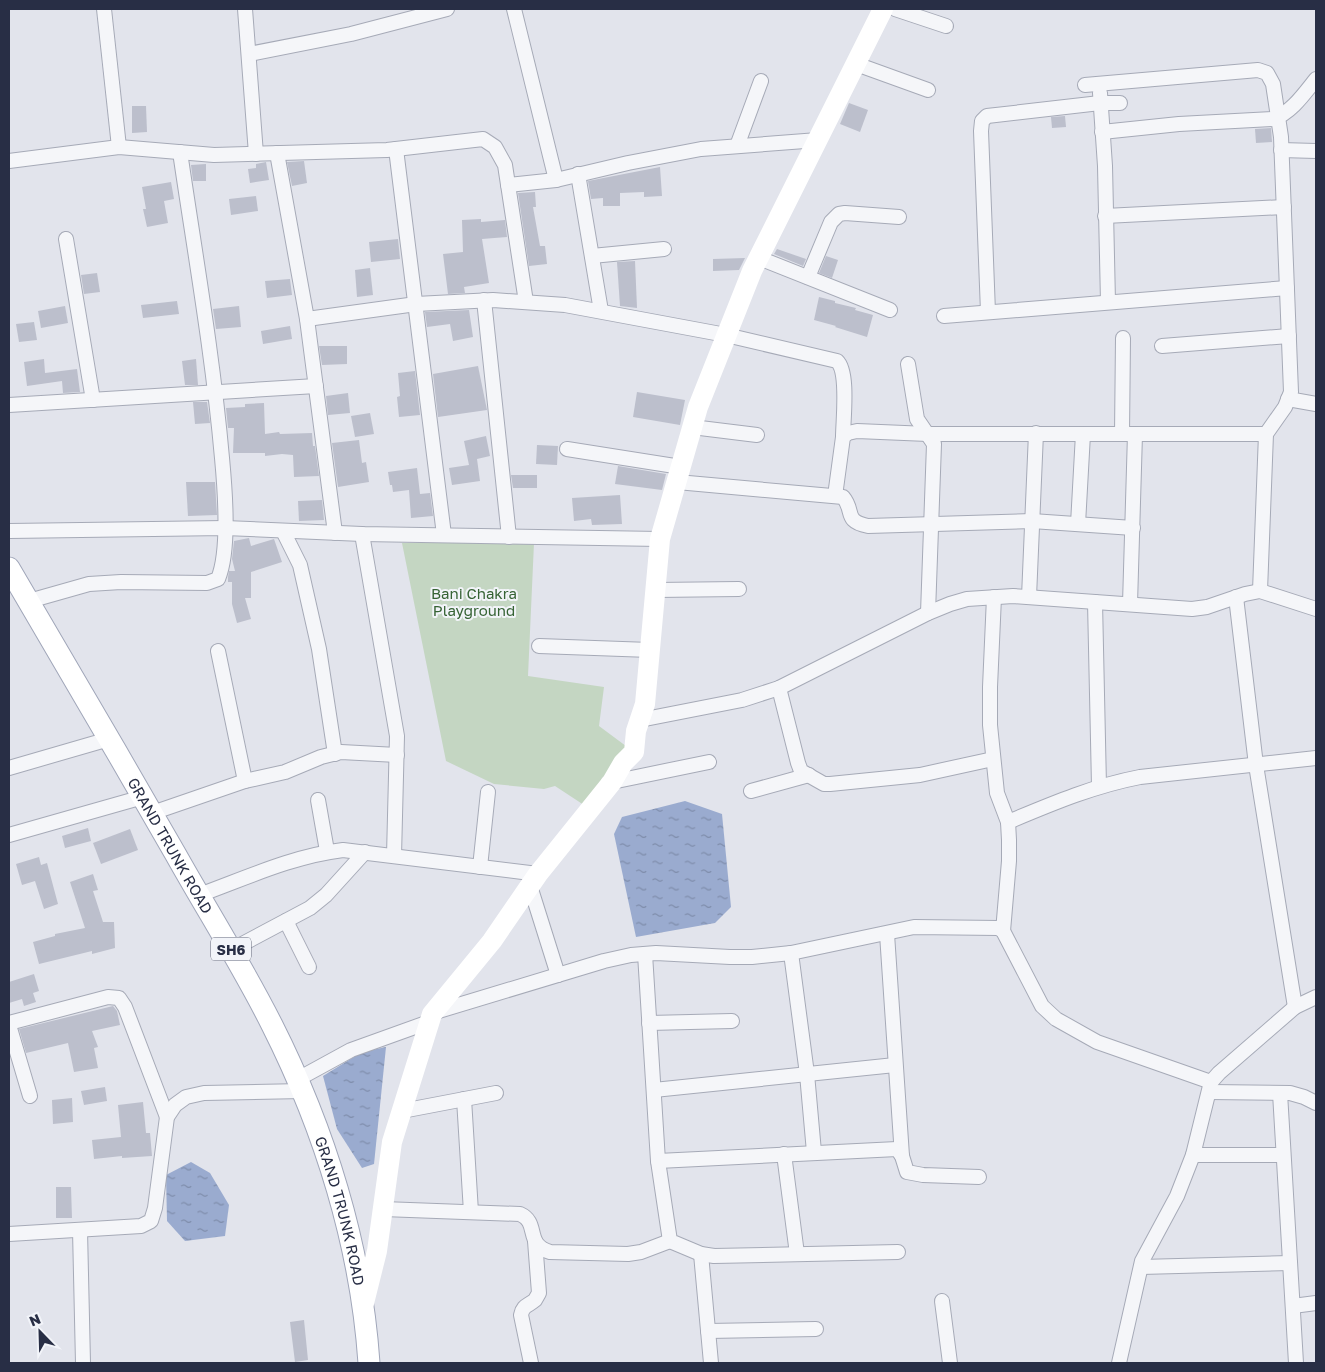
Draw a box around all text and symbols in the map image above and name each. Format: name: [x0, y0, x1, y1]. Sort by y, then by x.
park label: Bani Chakra Playground: [431, 584, 517, 619]
street label: GRAND TRUNK ROAD: [124, 774, 217, 917]
road number: SH6: [211, 938, 251, 961]
street label: GRAND TRUNK ROAD: [312, 1134, 369, 1287]
north arrow: [15, 1307, 65, 1357]
text: N: [27, 1310, 43, 1329]

